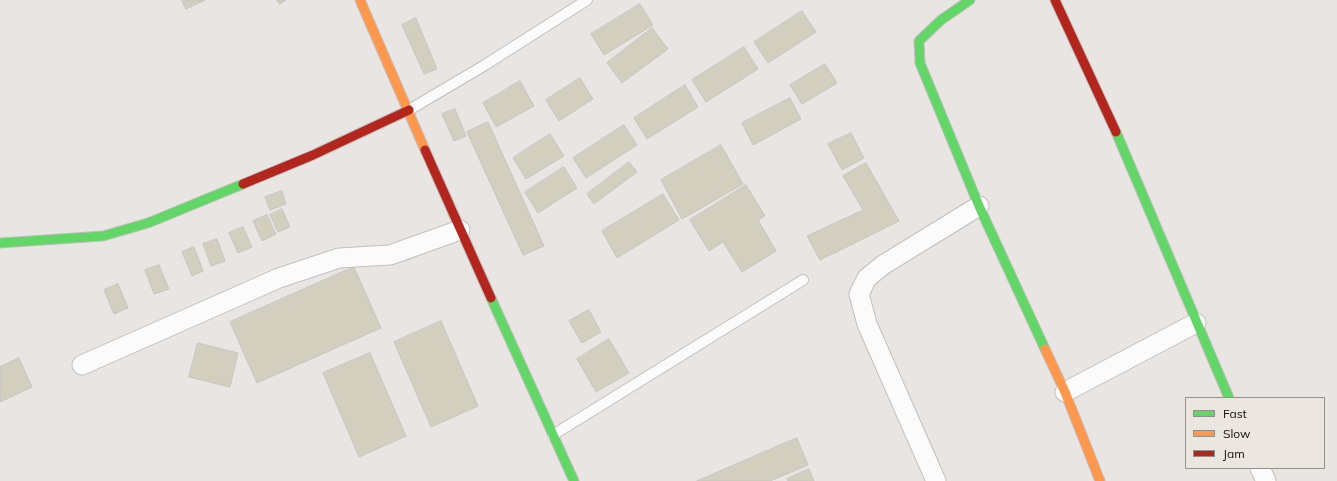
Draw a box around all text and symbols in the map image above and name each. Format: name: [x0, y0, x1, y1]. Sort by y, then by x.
legend: [1185, 397, 1325, 469]
text: Fast: [1223, 406, 1247, 421]
text: Slow: [1223, 426, 1251, 441]
text: Jam: [1223, 446, 1245, 461]

